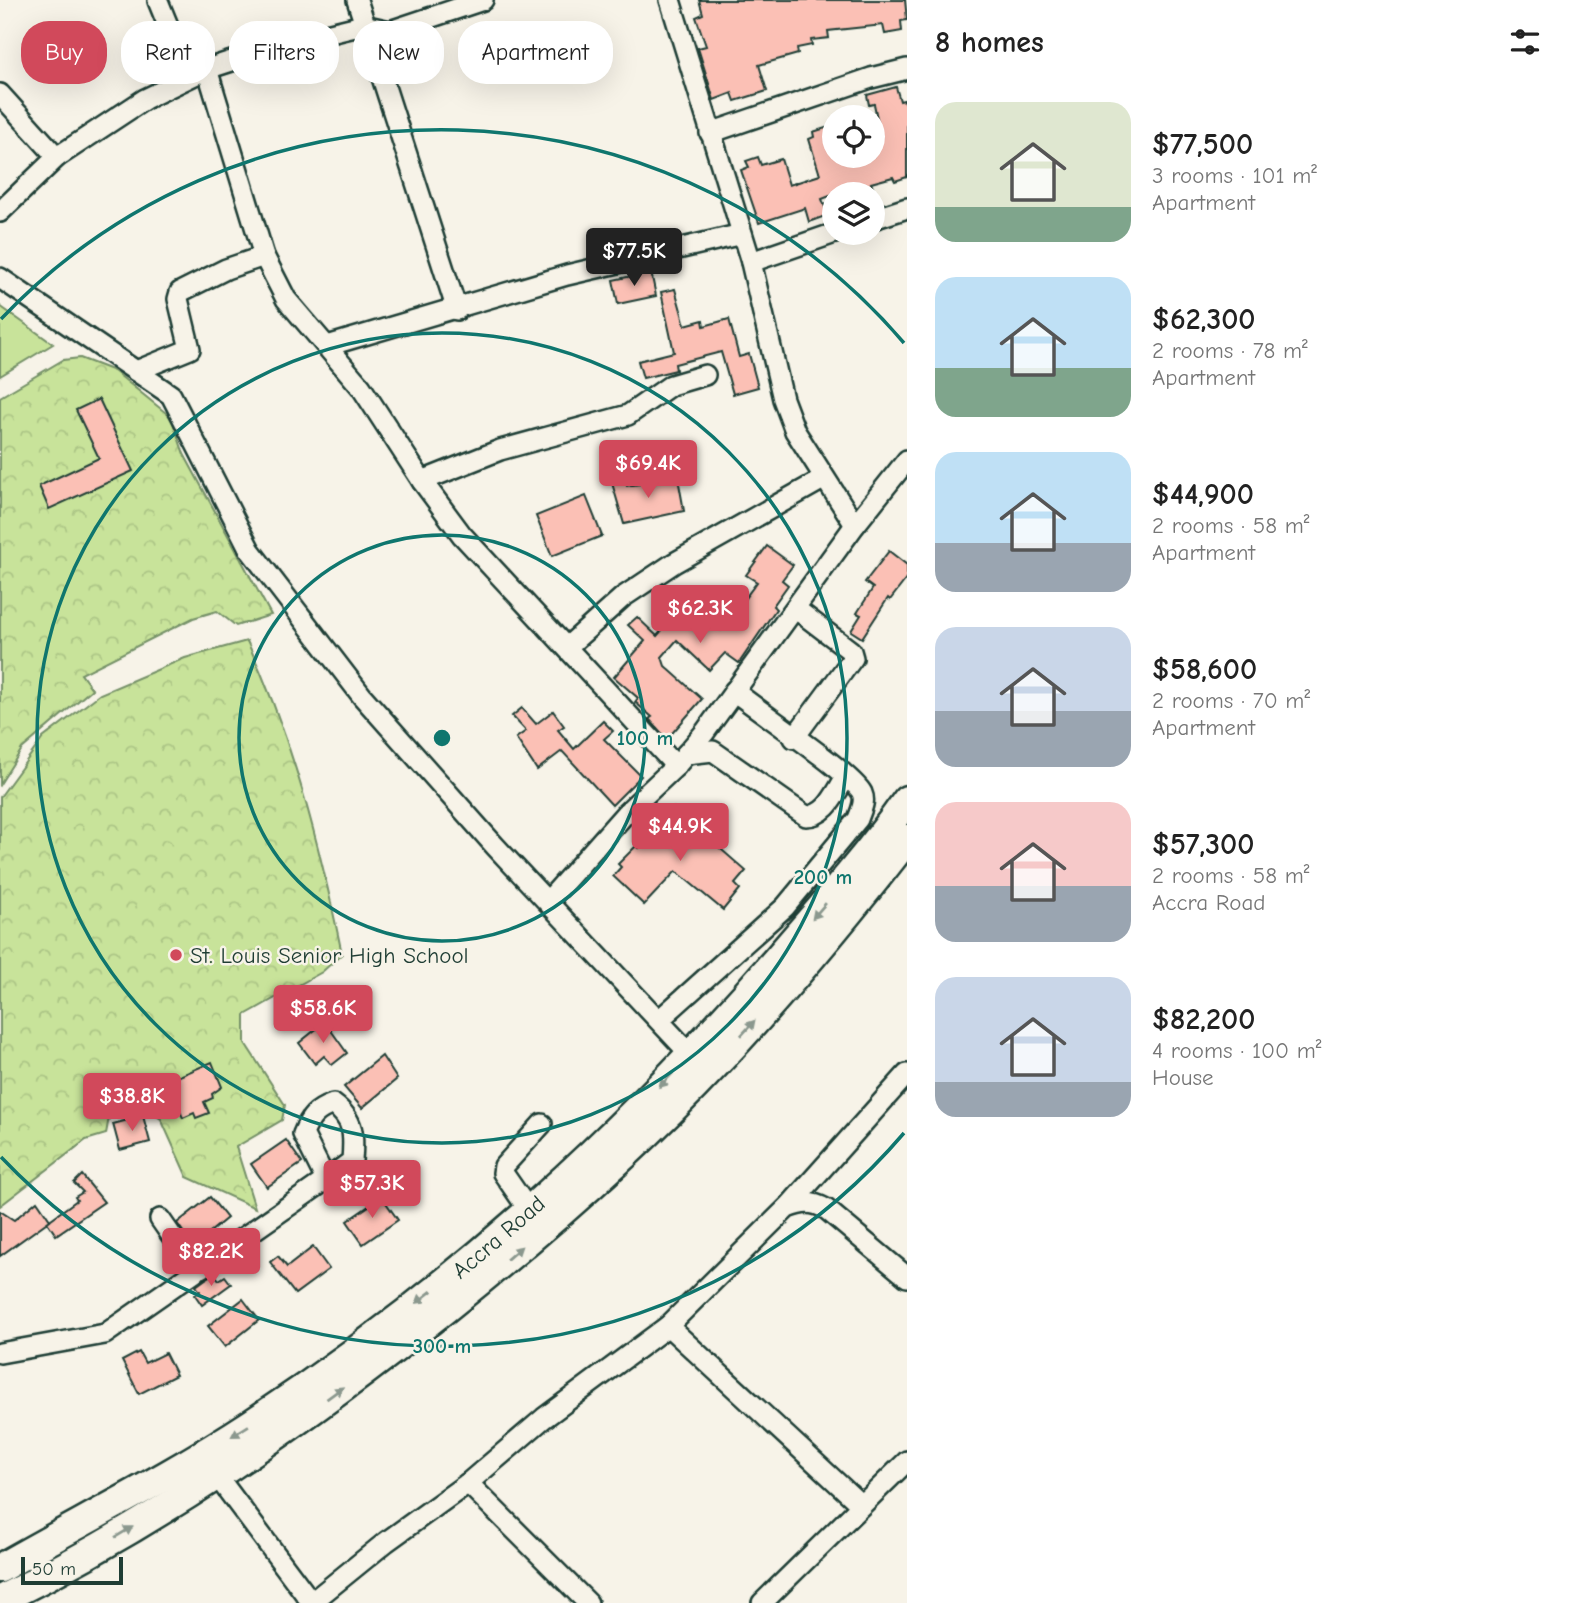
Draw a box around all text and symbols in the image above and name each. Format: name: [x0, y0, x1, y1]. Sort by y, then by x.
chip: Buy: [21, 21, 107, 84]
chip: Rent: [121, 21, 215, 84]
chip: Filters: [229, 21, 339, 84]
chip: New: [353, 21, 444, 84]
chip: Apartment: [458, 21, 613, 84]
icon: filters: [1506, 23, 1544, 61]
text: 8 homes: [935, 25, 1044, 60]
map controls: [822, 105, 885, 245]
button: locate: [822, 105, 885, 168]
text: $77,500: [1152, 127, 1253, 162]
icon: home: [991, 130, 1075, 214]
text: 3 rooms · 101 m²: [1152, 162, 1317, 189]
button: layers: [822, 182, 885, 245]
text: Apartment: [1152, 189, 1255, 216]
pin: $77.5K: [577, 229, 691, 288]
text: $77.5K: [602, 237, 666, 264]
text: $62,300: [1152, 302, 1256, 337]
icon: home: [991, 305, 1075, 389]
text: 2 rooms · 78 m²: [1152, 337, 1308, 364]
text: Apartment: [1152, 364, 1255, 391]
pin: $69.4K: [591, 440, 705, 500]
text: $69.4K: [615, 449, 681, 476]
text: $44,900: [1152, 477, 1254, 512]
icon: home: [991, 480, 1075, 564]
text: 2 rooms · 58 m²: [1152, 512, 1310, 539]
text: Apartment: [1152, 539, 1255, 566]
pin: $62.3K: [643, 586, 757, 645]
text: $62.3K: [667, 594, 733, 621]
text: $58,600: [1152, 652, 1257, 687]
icon: home: [991, 655, 1075, 739]
text: 2 rooms · 70 m²: [1152, 687, 1310, 714]
text: Apartment: [1152, 714, 1255, 741]
centre of rings: [430, 726, 454, 750]
text: 100 m: [617, 726, 673, 750]
pin: $44.9K: [623, 804, 737, 863]
text: $44.9K: [648, 812, 712, 839]
text: $57,300: [1152, 827, 1254, 862]
icon: home: [991, 830, 1075, 914]
text: 2 rooms · 58 m²: [1152, 862, 1310, 889]
text: 200 m: [794, 865, 852, 889]
text: Accra Road: [1152, 889, 1265, 916]
one-way arrow: [812, 903, 827, 920]
place label: St. Louis Senior High School: [190, 942, 469, 969]
marker: St. Louis Senior High School: [168, 947, 184, 963]
pin: $58.6K: [266, 986, 380, 1045]
text: $58.6K: [290, 994, 356, 1021]
text: $82,200: [1152, 1002, 1255, 1037]
icon: home: [991, 1005, 1075, 1089]
one-way arrow: [740, 1020, 756, 1037]
text: 4 rooms · 100 m²: [1152, 1037, 1321, 1064]
text: House: [1152, 1064, 1214, 1091]
one-way arrow: [659, 1071, 675, 1088]
pin: $38.8K: [75, 1074, 189, 1133]
text: $38.8K: [99, 1082, 165, 1109]
pin: $57.3K: [315, 1160, 429, 1220]
text: $57.3K: [340, 1169, 404, 1196]
street label: Accra Road: [447, 1190, 550, 1284]
pin: $82.2K: [154, 1228, 268, 1288]
text: $82.2K: [178, 1237, 244, 1264]
one-way arrow: [505, 1246, 522, 1261]
one-way arrow: [415, 1289, 433, 1303]
text: 300 m: [413, 1334, 471, 1358]
one-way arrow: [326, 1387, 344, 1401]
one-way arrow: [231, 1424, 250, 1437]
one-way arrow: [115, 1526, 134, 1538]
scale bar: [21, 1554, 122, 1586]
text: 50 m: [32, 1558, 76, 1580]

